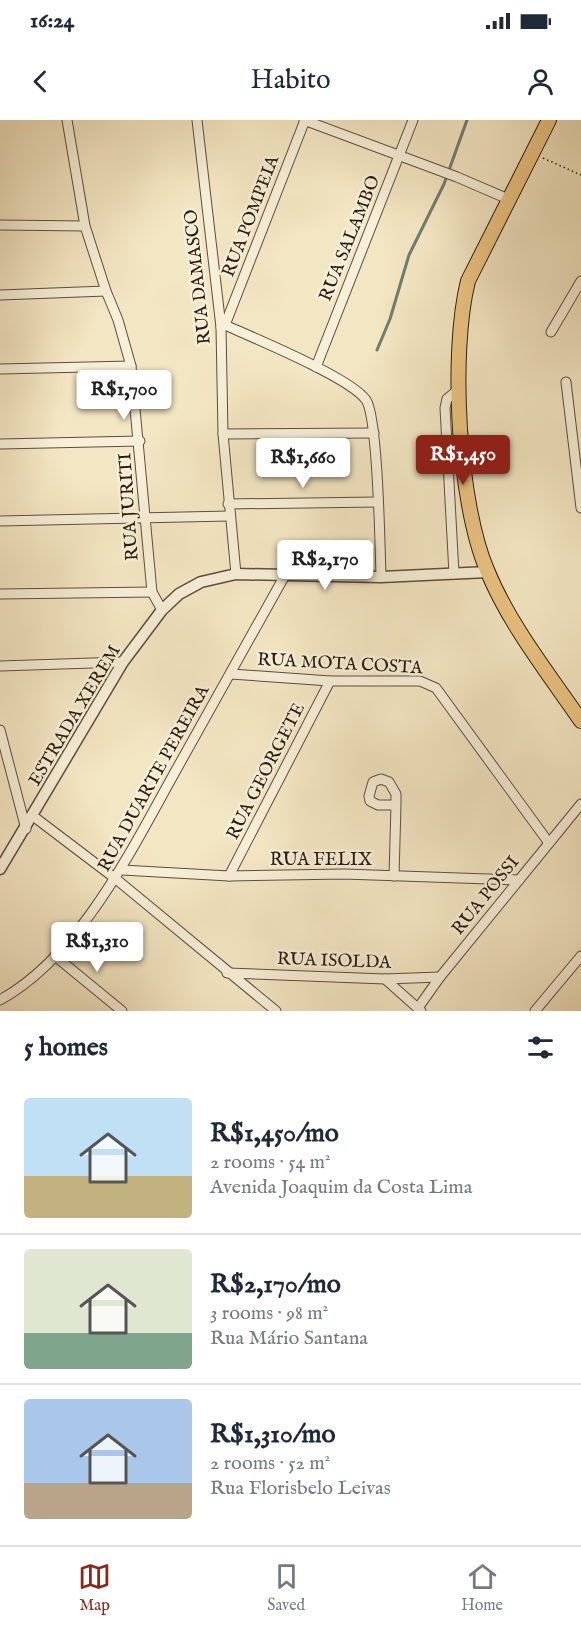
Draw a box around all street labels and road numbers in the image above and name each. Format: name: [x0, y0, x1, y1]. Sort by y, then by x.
street label: RUA POMPEIA: [218, 152, 285, 281]
street label: RUA SALAMBO: [315, 172, 386, 305]
street label: RUA DAMASCO: [180, 208, 217, 346]
street label: RUA JURITI: [114, 452, 145, 562]
street label: ESTRADA XEREM: [24, 641, 127, 791]
street label: RUA MOTA COSTA: [257, 649, 424, 680]
street label: RUA DUARTE PEREIRA: [93, 681, 216, 876]
street label: RUA GEORGETE: [222, 699, 311, 844]
street label: RUA FELIX: [270, 849, 373, 872]
street label: RUA POSSI: [447, 852, 525, 940]
street label: RUA ISOLDA: [276, 948, 392, 975]

